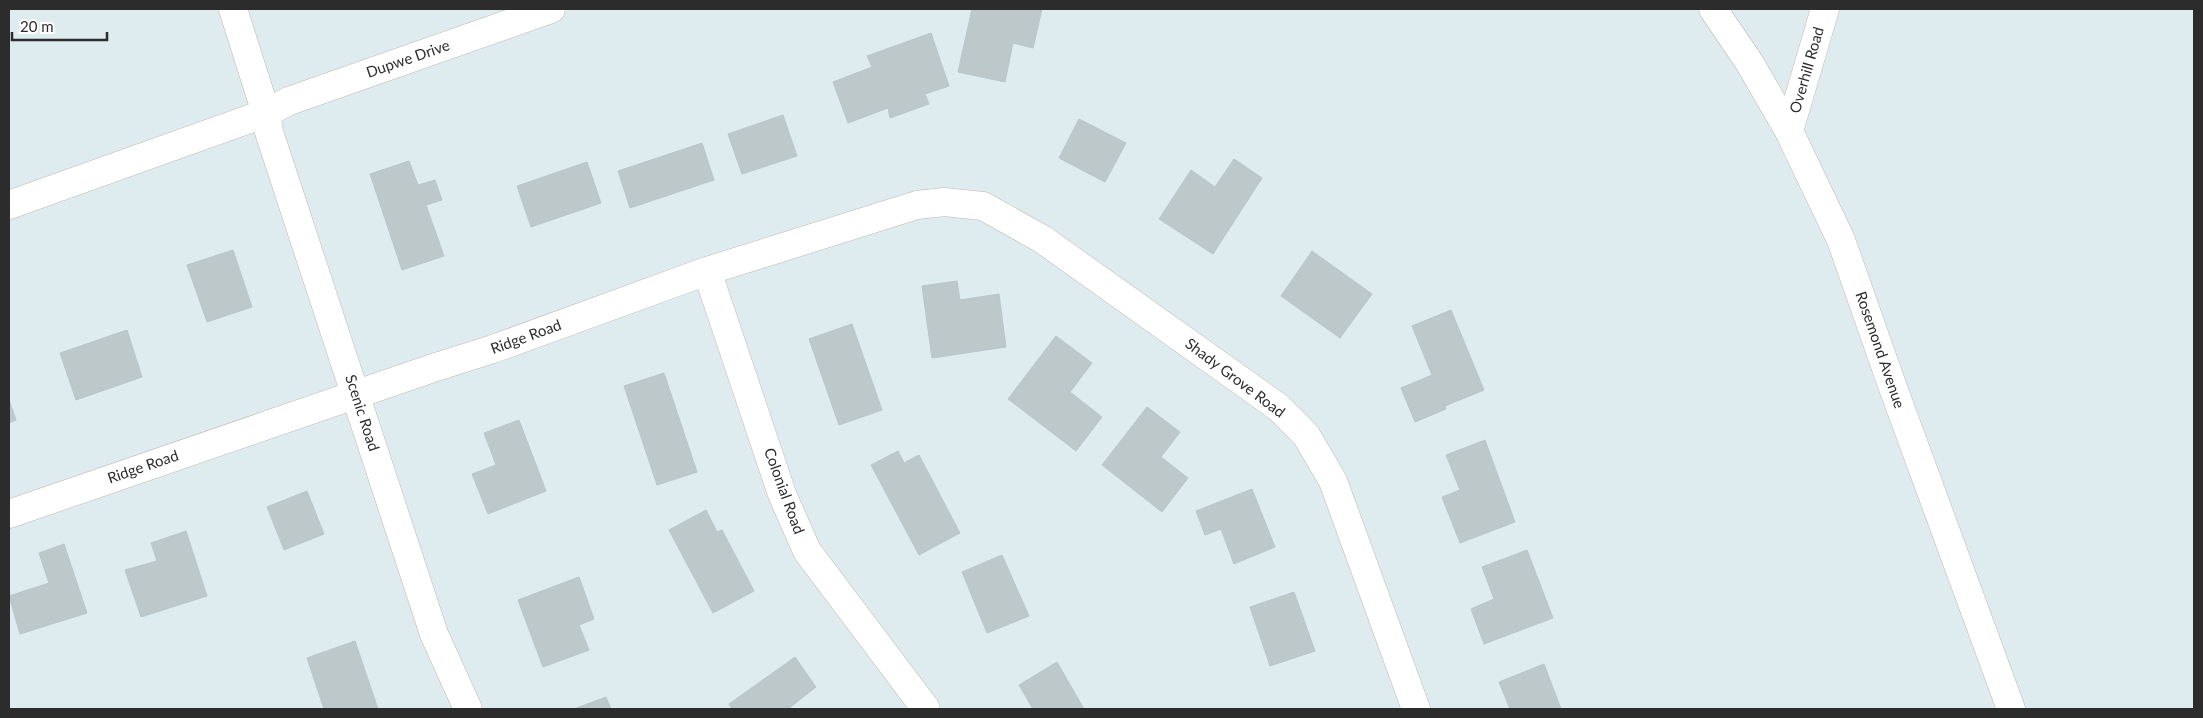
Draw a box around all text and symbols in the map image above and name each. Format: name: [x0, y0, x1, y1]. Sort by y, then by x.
scale bar: [12, 10, 108, 42]
text: 20 m: [20, 17, 54, 35]
street label: Overhill Road: [1785, 24, 1827, 115]
street label: Dupwe Drive: [364, 35, 452, 81]
street label: Rosemond Avenue: [1853, 289, 1909, 411]
street label: Ridge Road: [488, 315, 564, 357]
street label: Shady Grove Road: [1182, 334, 1289, 421]
street label: Scenic Road: [342, 372, 384, 453]
street label: Ridge Road: [105, 445, 181, 487]
street label: Colonial Road: [761, 445, 809, 536]

